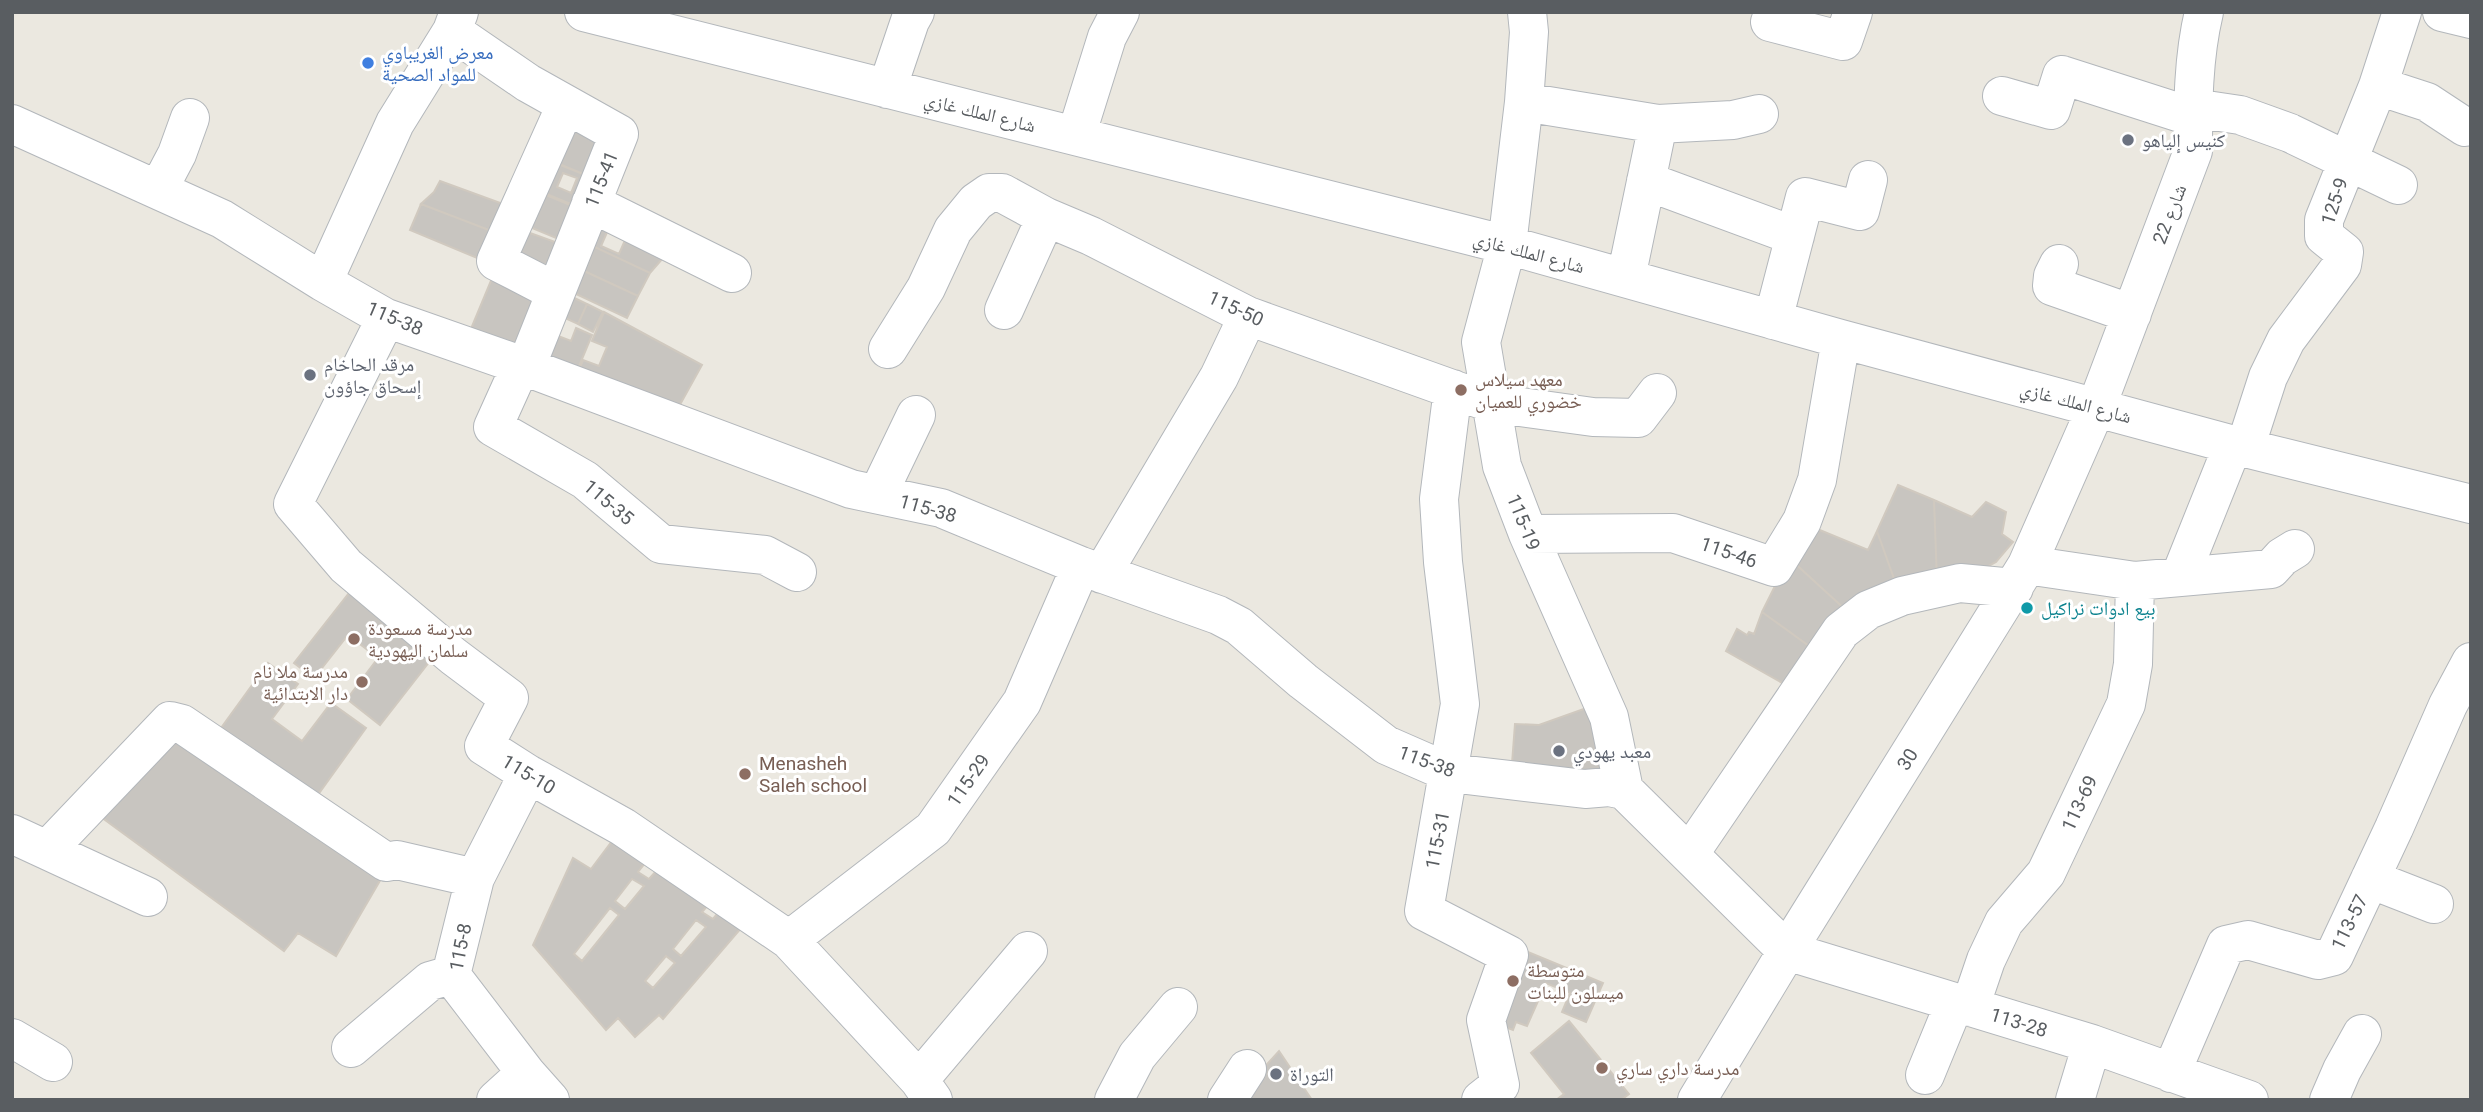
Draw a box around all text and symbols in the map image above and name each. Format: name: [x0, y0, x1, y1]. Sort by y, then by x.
place label: معرض الغريباوي للمواد الصحية: [382, 41, 493, 86]
marker: معرض الغريباوي للمواد الصحية: [360, 55, 376, 71]
street label: شارع الملك غازي: [921, 88, 1038, 141]
place label: كنيس إلياهو: [2142, 129, 2225, 154]
marker: كنيس إلياهو: [2120, 132, 2136, 148]
street label: 115-41: [580, 148, 623, 211]
street label: 125-9: [2316, 175, 2353, 228]
street label: شارع 22: [2148, 181, 2191, 247]
street label: شارع الملك غازي: [1470, 227, 1587, 282]
street label: 115-50: [1204, 286, 1267, 331]
street label: 115-38: [363, 296, 426, 341]
place label: مرقد الحاخام إسحاق جاؤون: [324, 353, 421, 400]
marker: مرقد الحاخام إسحاق جاؤون: [302, 367, 318, 383]
place label: معهد سيلاس خضوري للعميان: [1475, 368, 1582, 417]
street label: شارع الملك غازي: [2017, 377, 2134, 432]
marker: معهد سيلاس خضوري للعميان: [1453, 382, 1469, 398]
street label: 115-35: [579, 475, 639, 530]
street label: 115-38: [897, 489, 959, 528]
street label: 115-19: [1502, 491, 1545, 554]
street label: 115-46: [1697, 532, 1760, 573]
place label: بيع ادوات نراكيل: [2041, 597, 2155, 621]
marker: بيع ادوات نراكيل: [2019, 600, 2035, 616]
place label: مدرسة مسعودة سلمان اليهودية: [368, 617, 472, 662]
marker: مدرسة مسعودة سلمان اليهودية: [346, 631, 362, 647]
place label: مدرسة ملا نام دار الابتدائية: [253, 660, 348, 705]
marker: مدرسة ملا نام دار الابتدائية: [354, 674, 370, 690]
place label: معبد يهودي: [1573, 740, 1651, 767]
street label: 115-38: [1395, 741, 1458, 782]
marker: معبد يهودي: [1551, 743, 1567, 759]
street label: 30: [1892, 744, 1923, 774]
street label: 115-10: [498, 749, 560, 799]
street label: 115-29: [942, 750, 995, 811]
place label: Menasheh Saleh school: [759, 752, 867, 797]
marker: Menasheh Saleh school: [737, 766, 753, 782]
street label: 113-69: [2057, 772, 2102, 835]
street label: 115-31: [1421, 809, 1454, 871]
street label: 113-57: [2326, 891, 2373, 954]
street label: 115-8: [445, 921, 476, 973]
place label: متوسطة ميسلون للبنات: [1527, 959, 1624, 1004]
marker: متوسطة ميسلون للبنات: [1505, 973, 1521, 989]
street label: 113-28: [1987, 1003, 2050, 1042]
place label: مدرسة داري ساري: [1616, 1057, 1739, 1084]
marker: مدرسة داري ساري: [1594, 1060, 1610, 1076]
place label: التوراة: [1290, 1063, 1334, 1086]
marker: التوراة: [1268, 1066, 1284, 1082]

